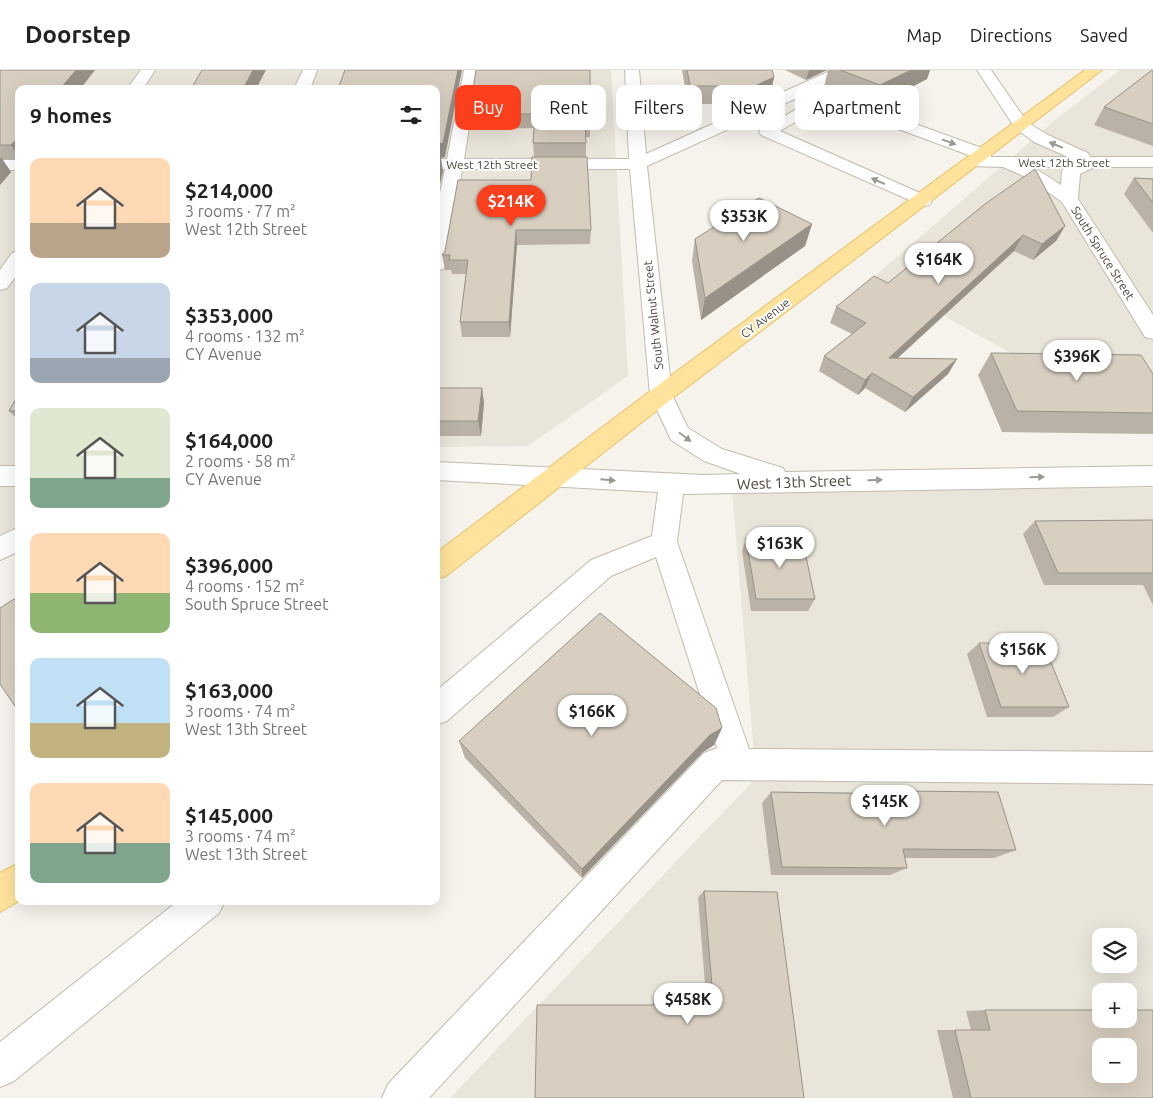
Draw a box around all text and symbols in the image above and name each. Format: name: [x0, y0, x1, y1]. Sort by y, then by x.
text: Doorstep: [25, 21, 131, 48]
text: Map: [906, 25, 942, 45]
text: Directions: [970, 25, 1052, 45]
text: Saved: [1080, 25, 1128, 45]
chip: Buy: [455, 85, 521, 130]
chip: Rent: [531, 85, 606, 130]
chip: Filters: [616, 85, 702, 130]
chip: New: [712, 85, 785, 130]
chip: Apartment: [795, 85, 919, 130]
icon: filters: [397, 101, 425, 129]
text: 9 homes: [30, 103, 112, 127]
one-way arrow: [942, 138, 957, 146]
one-way arrow: [1049, 141, 1063, 149]
street label: West 12th Street: [1018, 156, 1110, 169]
street label: West 12th Street: [446, 158, 538, 171]
one-way arrow: [871, 177, 885, 185]
icon: home: [70, 178, 130, 238]
text: $214,000: [185, 178, 273, 202]
pin: $214K: [476, 184, 546, 227]
text: $214K: [488, 192, 534, 210]
pin: $353K: [709, 200, 779, 242]
text: 3 rooms · 77 m²: [185, 202, 296, 220]
street label: South Spruce Street: [1069, 204, 1137, 302]
text: $353K: [721, 207, 767, 225]
text: West 12th Street: [185, 220, 307, 238]
pin: $164K: [904, 242, 974, 285]
text: $164K: [916, 250, 962, 268]
street label: South Walnut Street: [641, 260, 665, 370]
street label: CY Avenue: [738, 295, 792, 341]
icon: home: [70, 303, 130, 363]
text: $353,000: [185, 303, 273, 327]
text: 4 rooms · 132 m²: [185, 327, 305, 345]
pin: $396K: [1042, 340, 1112, 382]
text: CY Avenue: [185, 345, 262, 363]
text: $396K: [1054, 347, 1100, 365]
icon: home: [70, 428, 130, 488]
text: $164,000: [185, 428, 273, 452]
one-way arrow: [678, 432, 692, 442]
text: 2 rooms · 58 m²: [185, 452, 296, 470]
text: CY Avenue: [185, 470, 262, 488]
street label: West 13th Street: [737, 472, 852, 492]
one-way arrow: [1030, 473, 1046, 481]
one-way arrow: [600, 476, 616, 484]
one-way arrow: [867, 476, 883, 484]
pin: $163K: [745, 526, 815, 569]
text: $163K: [757, 534, 803, 552]
icon: home: [70, 553, 130, 613]
text: $396,000: [185, 553, 273, 577]
text: 4 rooms · 152 m²: [185, 577, 305, 595]
text: South Spruce Street: [185, 595, 328, 613]
pin: $156K: [988, 632, 1058, 675]
text: $156K: [1000, 640, 1046, 658]
icon: home: [70, 678, 130, 738]
text: $163,000: [185, 678, 273, 702]
pin: $166K: [557, 694, 627, 737]
text: 3 rooms · 74 m²: [185, 702, 296, 720]
text: $166K: [569, 702, 615, 720]
text: West 13th Street: [185, 720, 307, 738]
pin: $145K: [850, 784, 920, 827]
text: $145K: [862, 792, 908, 810]
icon: home: [70, 803, 130, 863]
text: $145,000: [185, 803, 273, 827]
text: 3 rooms · 74 m²: [185, 827, 296, 845]
text: West 13th Street: [185, 845, 307, 863]
map controls: [1092, 928, 1137, 1083]
button: layers: [1092, 928, 1137, 973]
pin: $458K: [653, 982, 723, 1025]
button: +: [1092, 983, 1137, 1028]
text: $458K: [665, 990, 711, 1008]
button: −: [1092, 1038, 1137, 1083]

